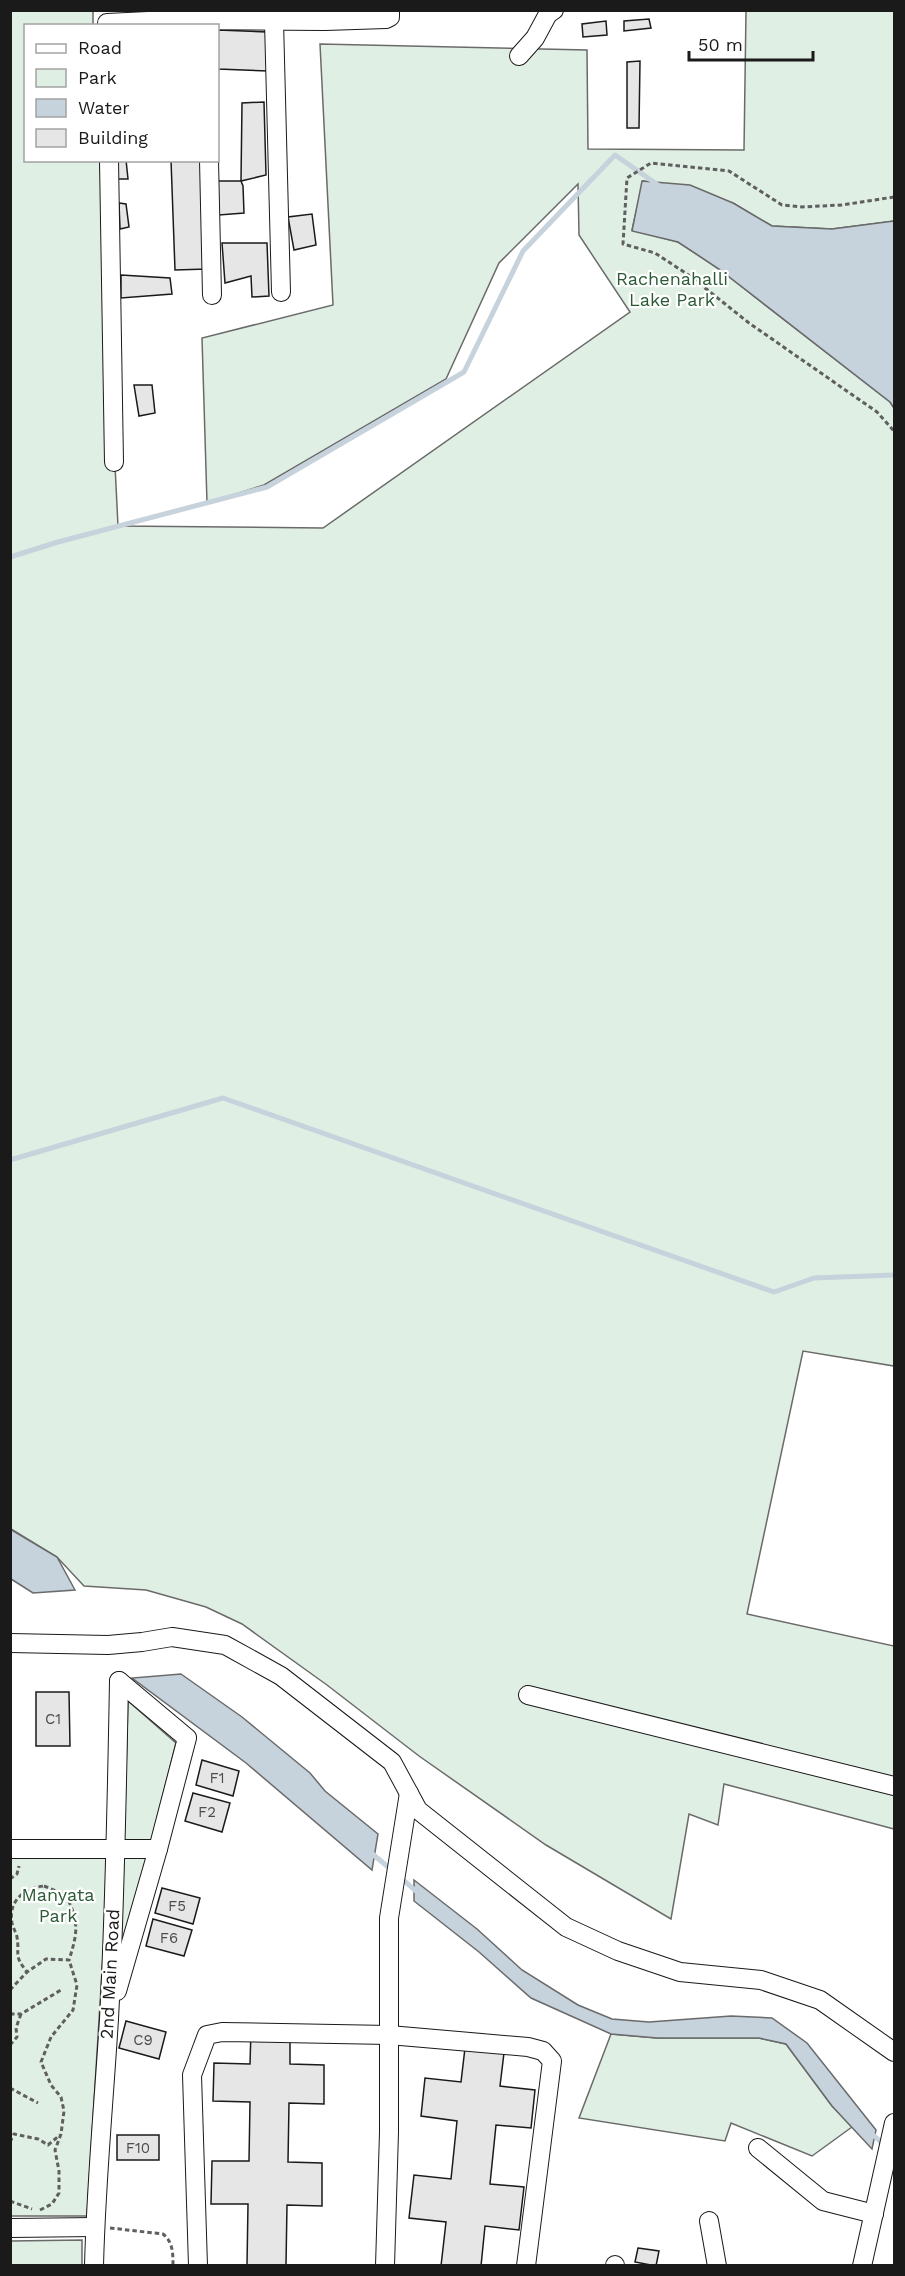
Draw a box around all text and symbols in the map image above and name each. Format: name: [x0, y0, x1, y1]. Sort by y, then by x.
legend: [24, 24, 219, 162]
scale bar: [689, 24, 814, 62]
text: 50 m: [698, 34, 743, 55]
text: Road: [78, 37, 122, 58]
text: Park: [78, 67, 117, 88]
text: Water: [78, 97, 130, 118]
text: Building: [78, 127, 148, 148]
park label: Rachenahalli Lake Park: [616, 268, 728, 310]
house number: C1: [45, 1710, 61, 1728]
house number: F1: [209, 1769, 225, 1787]
house number: F2: [198, 1803, 216, 1821]
park label: Manyata Park: [22, 1884, 94, 1926]
house number: F5: [168, 1897, 186, 1915]
street label: 2nd Main Road: [96, 1908, 123, 2040]
house number: F6: [160, 1929, 178, 1947]
house number: C9: [133, 2031, 153, 2049]
house number: F10: [126, 2139, 150, 2157]

